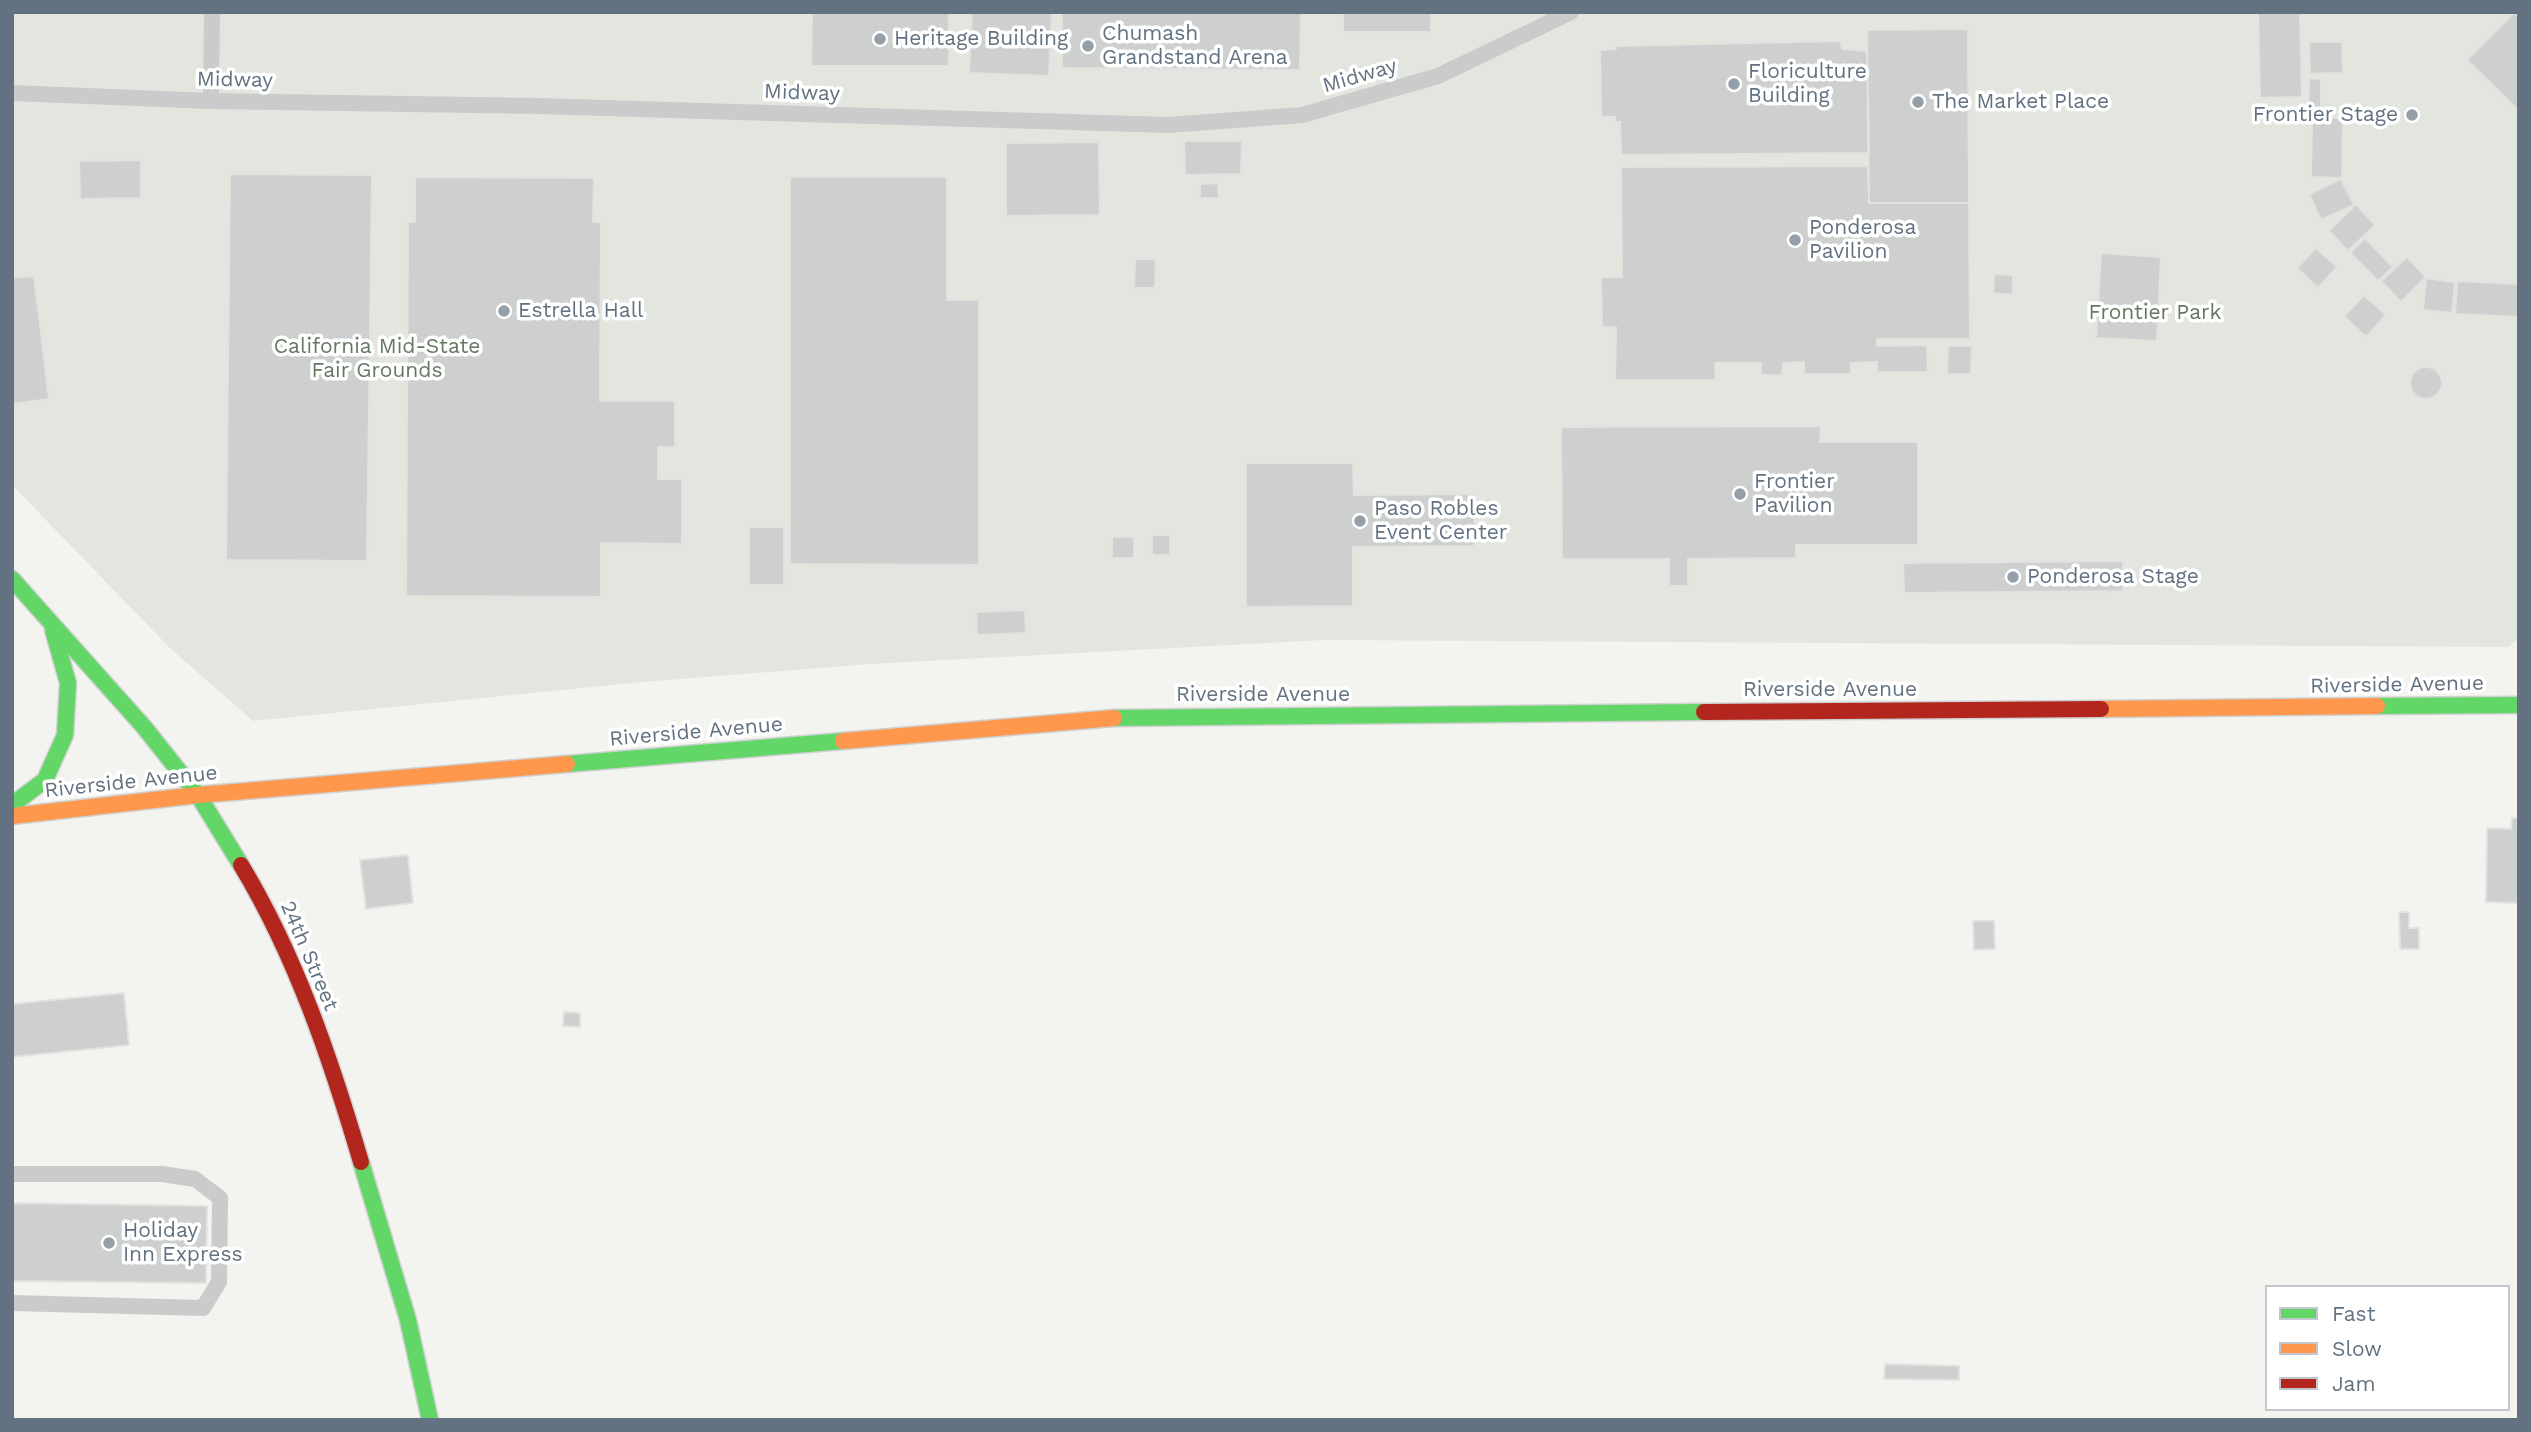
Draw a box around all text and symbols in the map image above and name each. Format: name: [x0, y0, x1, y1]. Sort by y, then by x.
place label: Chumash Grandstand Arena: [1102, 21, 1288, 71]
place label: Heritage Building: [894, 26, 1068, 52]
marker: Heritage Building: [872, 31, 888, 47]
marker: Chumash Grandstand Arena: [1080, 38, 1096, 54]
street label: Midway: [1320, 53, 1400, 99]
place label: Floriculture Building: [1748, 59, 1867, 109]
street label: Midway: [197, 67, 273, 93]
marker: Floriculture Building: [1726, 76, 1742, 92]
street label: Midway: [764, 79, 840, 107]
place label: The Market Place: [1932, 89, 2109, 115]
marker: The Market Place: [1910, 94, 1926, 110]
place label: Frontier Stage: [2253, 102, 2398, 128]
marker: Frontier Stage: [2404, 107, 2420, 123]
place label: Ponderosa Pavilion: [1809, 215, 1916, 265]
marker: Ponderosa Pavilion: [1787, 232, 1803, 248]
place label: Estrella Hall: [518, 298, 644, 324]
park label: Frontier Park: [2088, 300, 2222, 326]
marker: Estrella Hall: [496, 303, 512, 319]
park label: California Mid-State Fair Grounds: [274, 334, 480, 384]
place label: Frontier Pavilion: [1754, 469, 1835, 519]
marker: Frontier Pavilion: [1732, 486, 1748, 502]
place label: Paso Robles Event Center: [1374, 496, 1507, 546]
marker: Paso Robles Event Center: [1352, 513, 1368, 529]
place label: Ponderosa Stage: [2027, 564, 2199, 590]
marker: Ponderosa Stage: [2005, 569, 2021, 585]
street label: Riverside Avenue: [2310, 671, 2484, 699]
street label: Riverside Avenue: [1743, 677, 1917, 703]
street label: Riverside Avenue: [1176, 682, 1350, 708]
street label: Riverside Avenue: [608, 712, 784, 752]
street label: Riverside Avenue: [43, 760, 219, 804]
street label: 24th Street: [275, 897, 343, 1015]
place label: Holiday Inn Express: [123, 1218, 243, 1268]
marker: Holiday Inn Express: [101, 1235, 117, 1251]
legend: [2265, 1285, 2510, 1411]
text: Fast: [2332, 1301, 2376, 1326]
text: Slow: [2332, 1336, 2382, 1361]
text: Jam: [2332, 1371, 2375, 1396]

